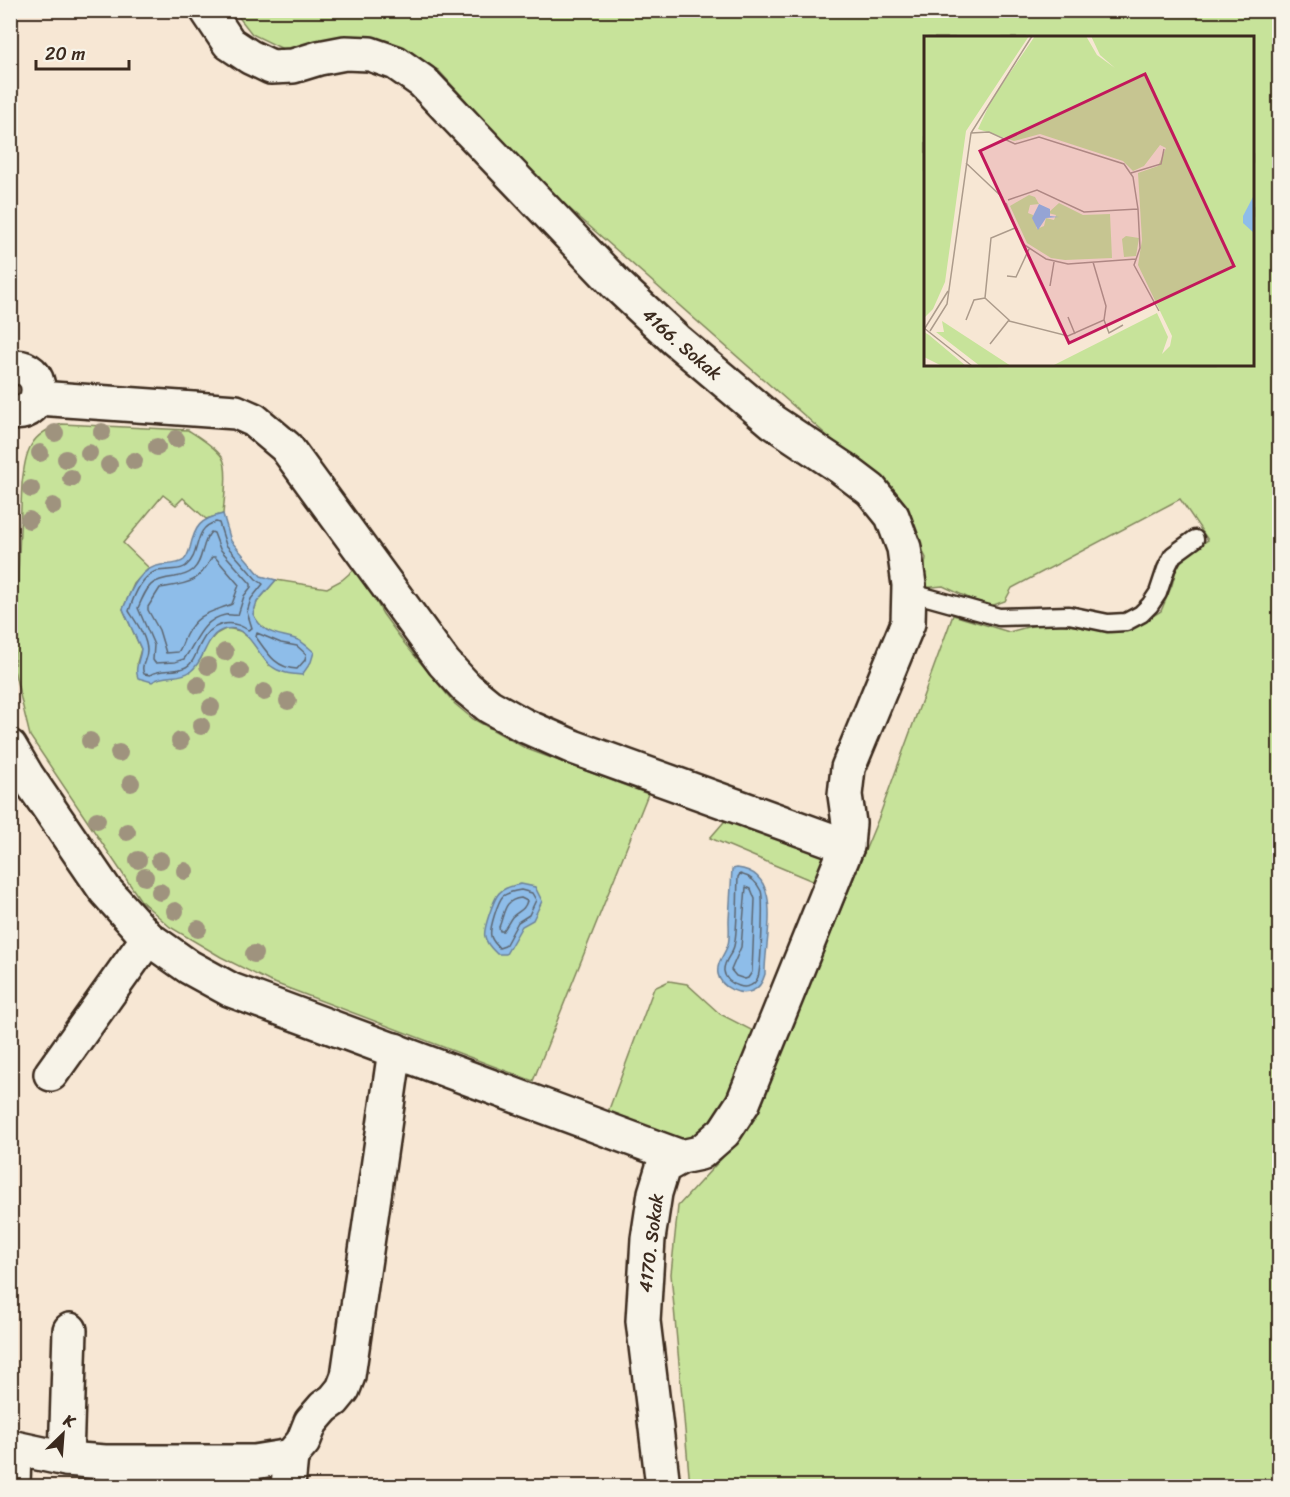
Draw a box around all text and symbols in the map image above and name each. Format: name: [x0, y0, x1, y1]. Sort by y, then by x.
scale bar: [36, 33, 129, 71]
inset map: [924, 36, 1254, 366]
text: 20 m: [45, 38, 85, 70]
street label: 4166. Sokak: [634, 300, 730, 389]
street label: 4170. Sokak: [629, 1191, 673, 1294]
north arrow: [33, 1404, 93, 1464]
text: K: [58, 1405, 81, 1437]

